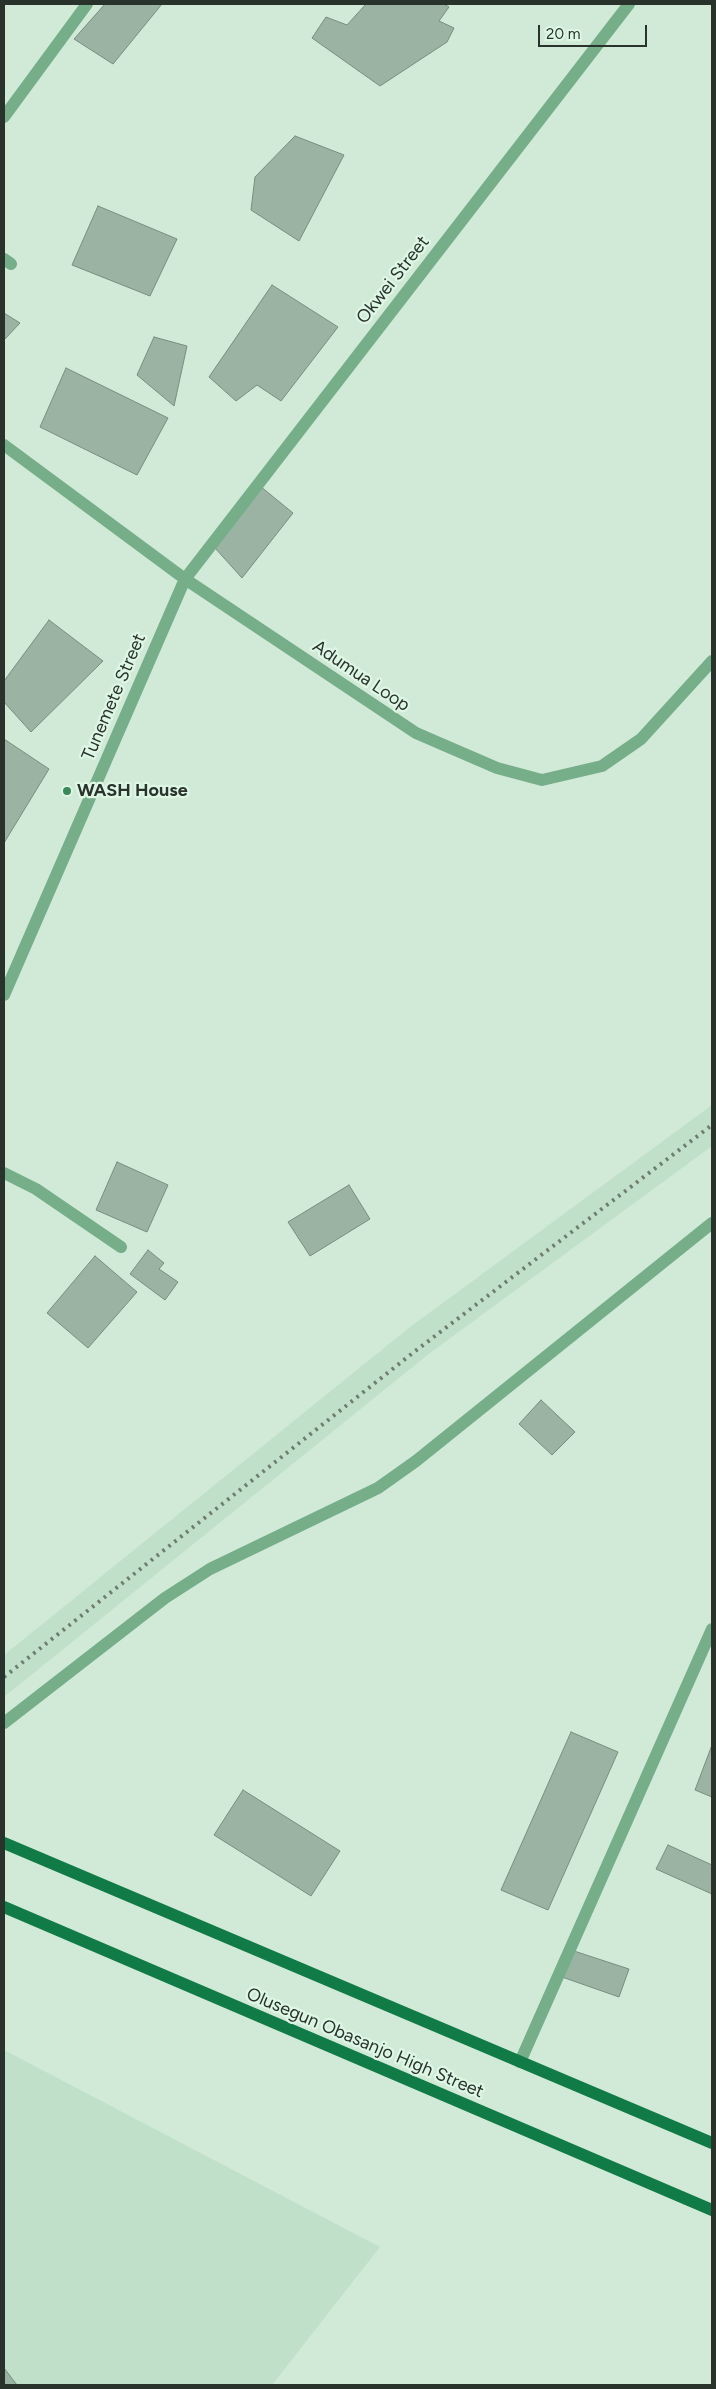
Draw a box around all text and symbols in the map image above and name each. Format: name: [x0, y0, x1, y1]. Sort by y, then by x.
scale bar: [541, 15, 650, 47]
text: 20 m: [546, 25, 580, 43]
street label: Okwei Street: [352, 232, 434, 328]
street label: Tunemete Street: [78, 630, 150, 764]
street label: Adumua Loop: [308, 636, 414, 716]
place label: WASH House: [77, 780, 188, 802]
marker: WASH House: [61, 785, 73, 797]
street label: Olusegun Obasanjo High Street: [243, 1983, 487, 2103]

